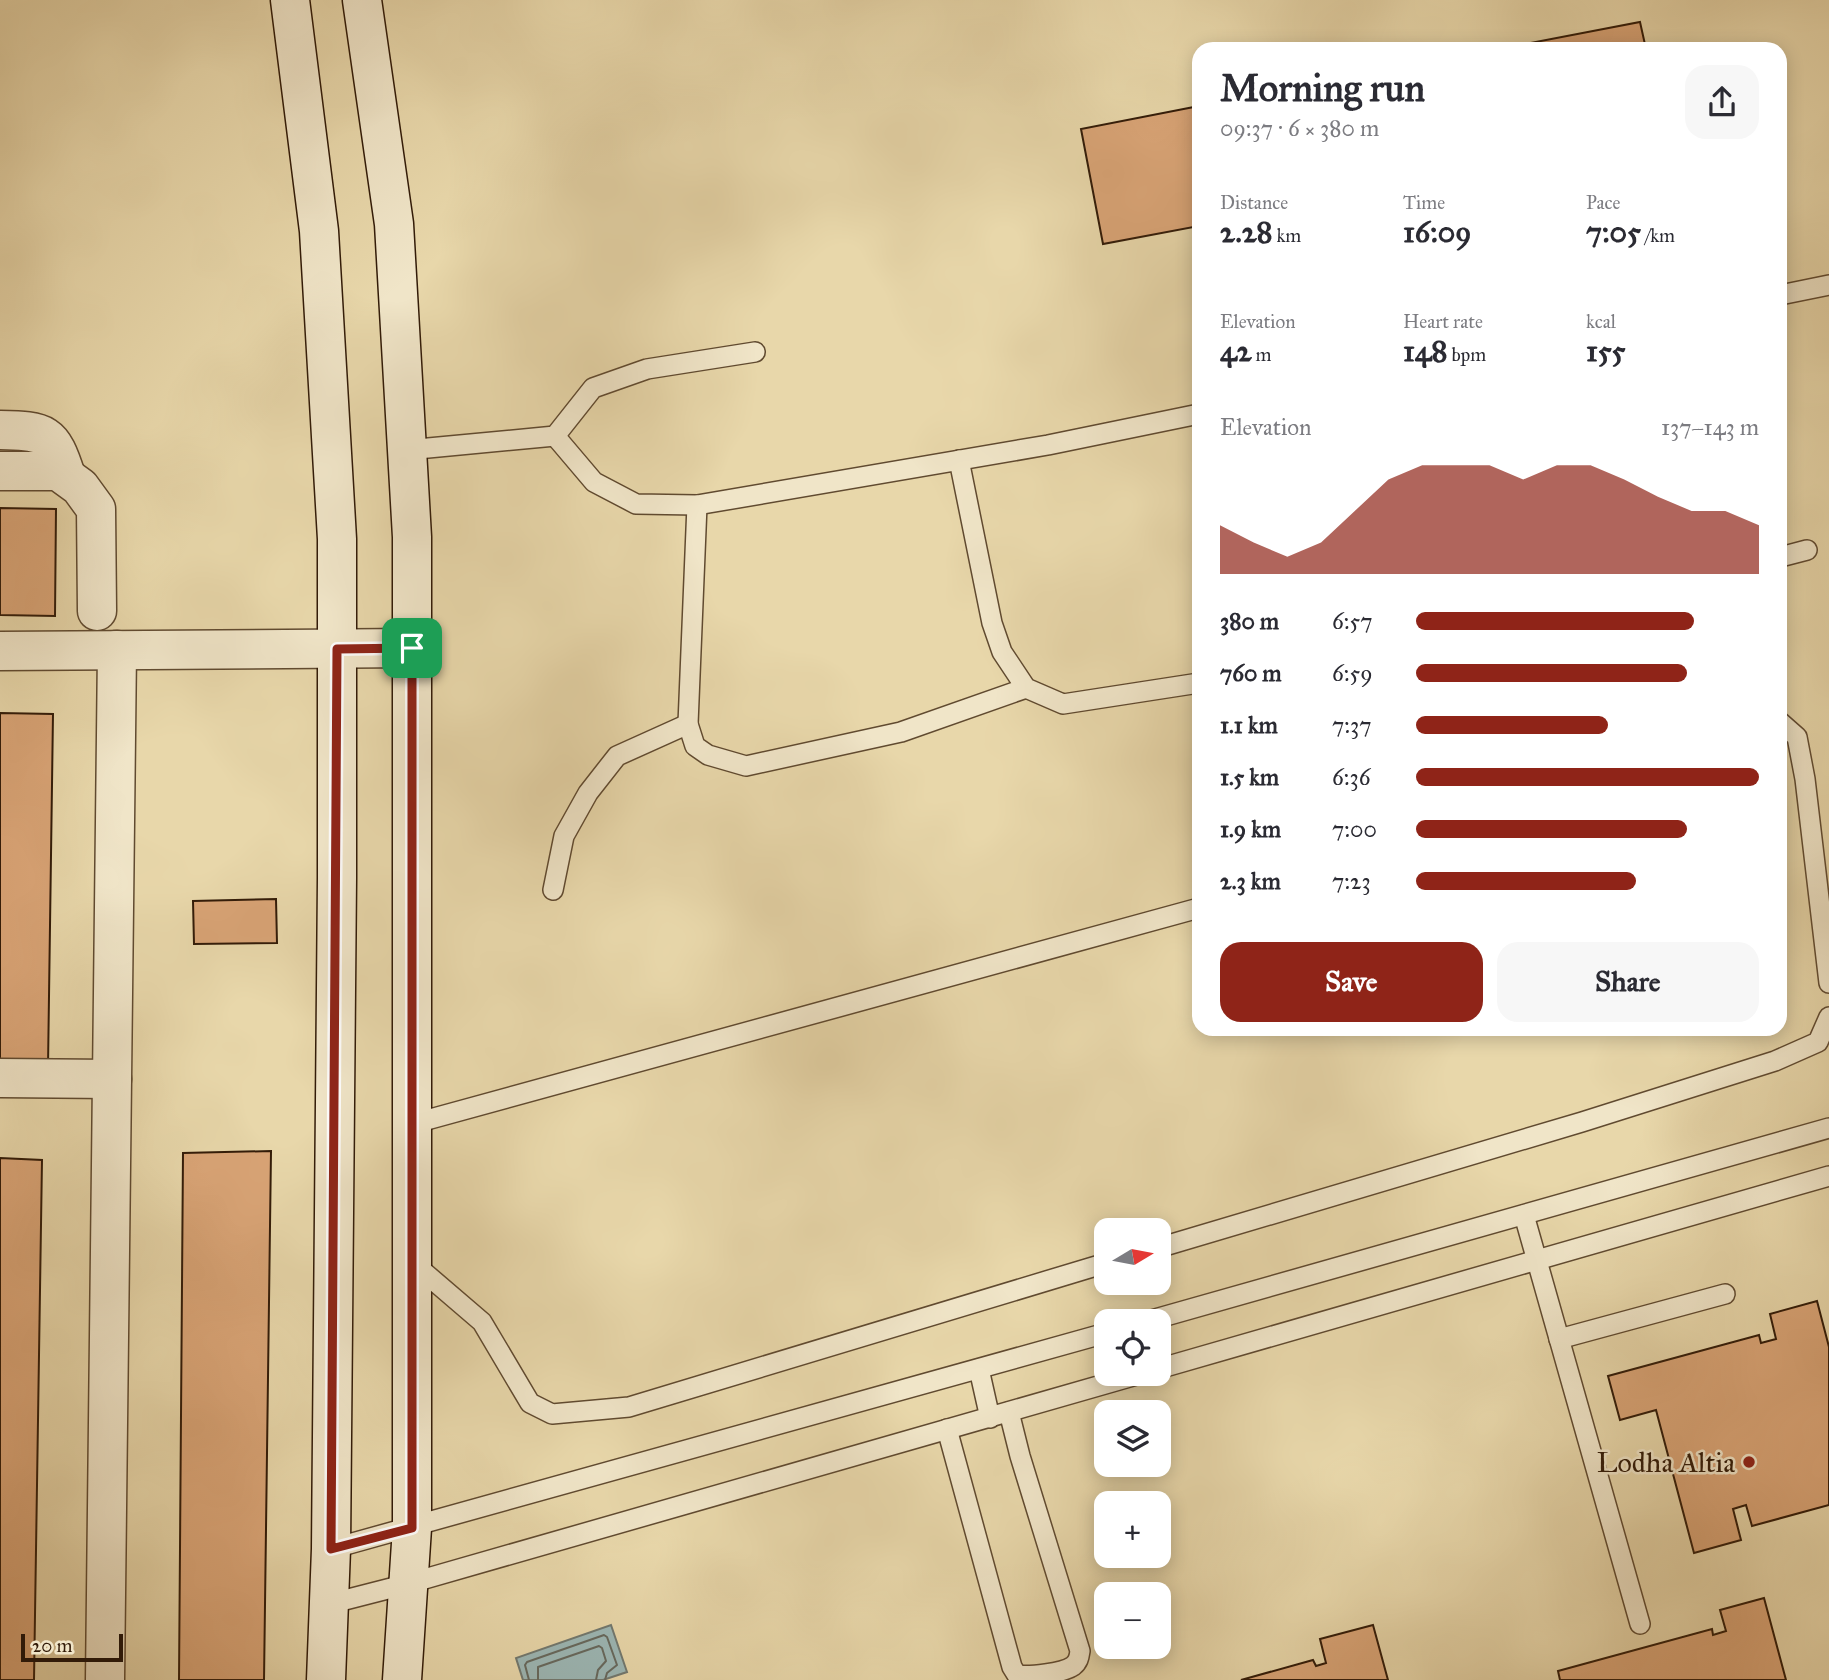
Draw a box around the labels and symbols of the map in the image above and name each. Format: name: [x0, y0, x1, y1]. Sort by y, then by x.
pin: [382, 618, 442, 678]
north arrow: [1094, 1218, 1171, 1295]
place label: Lodha Altia: [1597, 1445, 1735, 1480]
marker: Lodha Altia: [1741, 1454, 1757, 1470]
scale bar: [21, 1631, 122, 1663]

